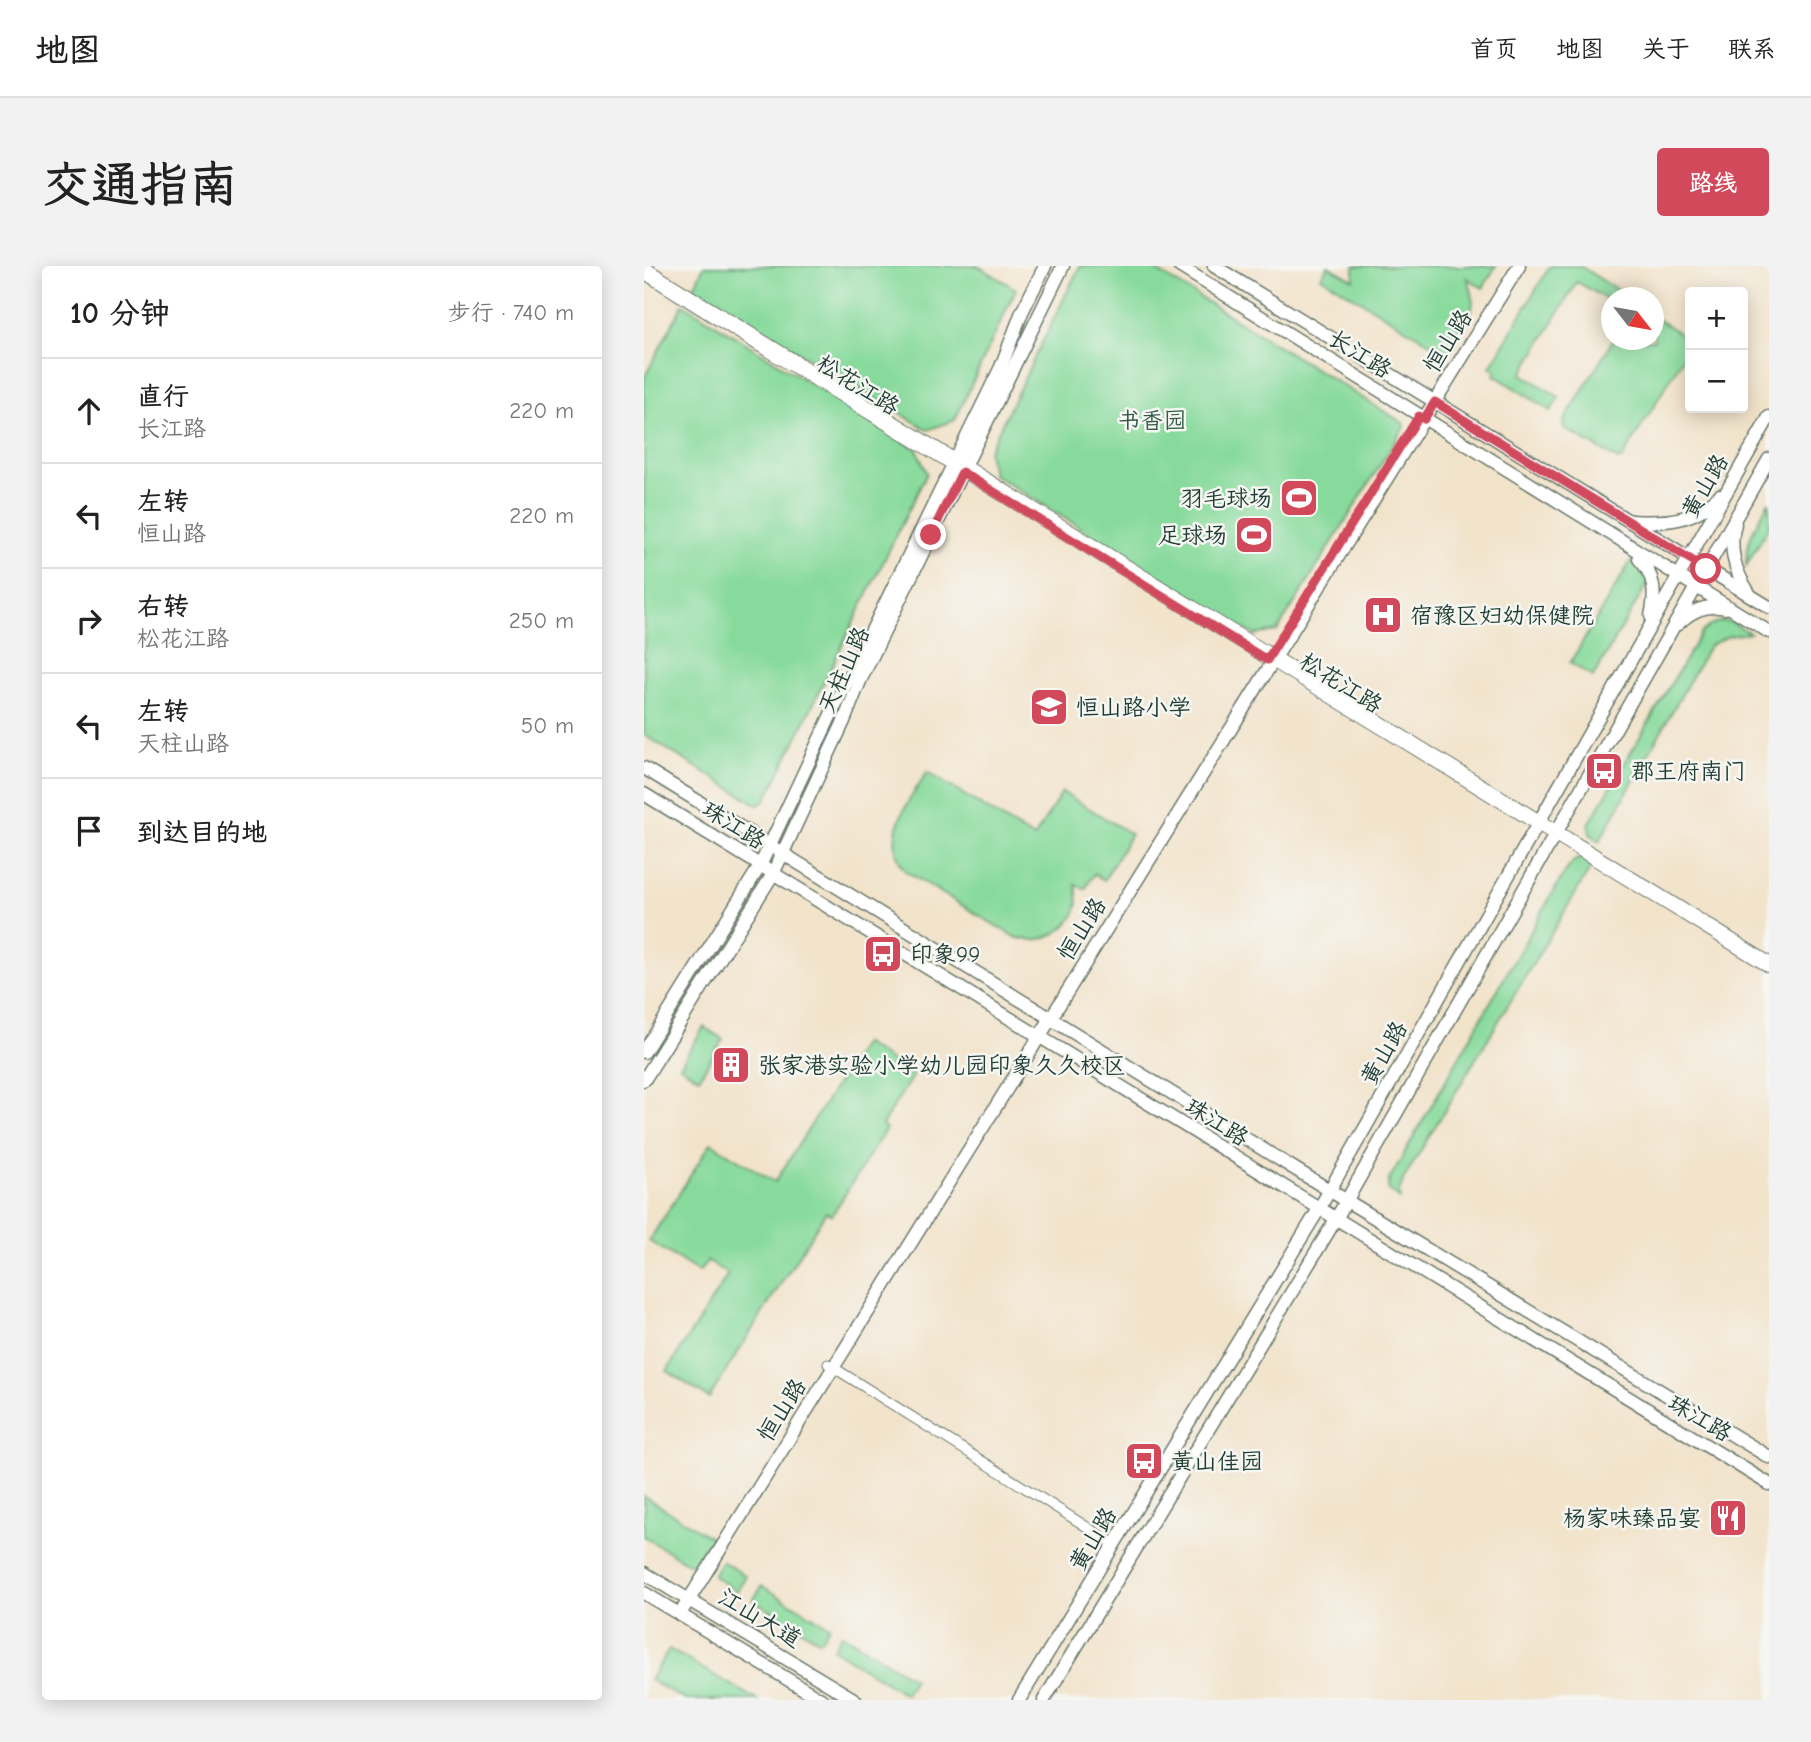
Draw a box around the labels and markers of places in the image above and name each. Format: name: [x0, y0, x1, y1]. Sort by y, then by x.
sports icon: 羽毛球场: [1278, 477, 1320, 519]
place label: 羽毛球场: [1180, 485, 1272, 512]
sports icon: 足球场: [1233, 514, 1275, 556]
place label: 足球场: [1158, 522, 1227, 549]
hospital icon: 宿豫区妇幼保健院: [1362, 594, 1404, 636]
place label: 宿豫区妇幼保健院: [1410, 602, 1594, 629]
school or university icon: 恒山路小学: [1028, 686, 1070, 728]
place label: 恒山路小学: [1076, 694, 1191, 721]
bus stop icon: 郡王府南门: [1583, 750, 1625, 792]
place label: 郡王府南门: [1631, 758, 1746, 785]
bus stop icon: 印象99: [862, 933, 904, 975]
place label: 印象99: [910, 941, 980, 968]
building icon: 张家港实验小学幼儿园印象久久校区: [710, 1044, 752, 1086]
place label: 张家港实验小学幼儿园印象久久校区: [758, 1052, 1126, 1079]
bus stop icon: 黄山佳园: [1123, 1440, 1165, 1482]
place label: 黄山佳园: [1171, 1448, 1263, 1475]
restaurant icon: 杨家味臻品宴: [1707, 1497, 1749, 1539]
place label: 杨家味臻品宴: [1563, 1505, 1701, 1532]

